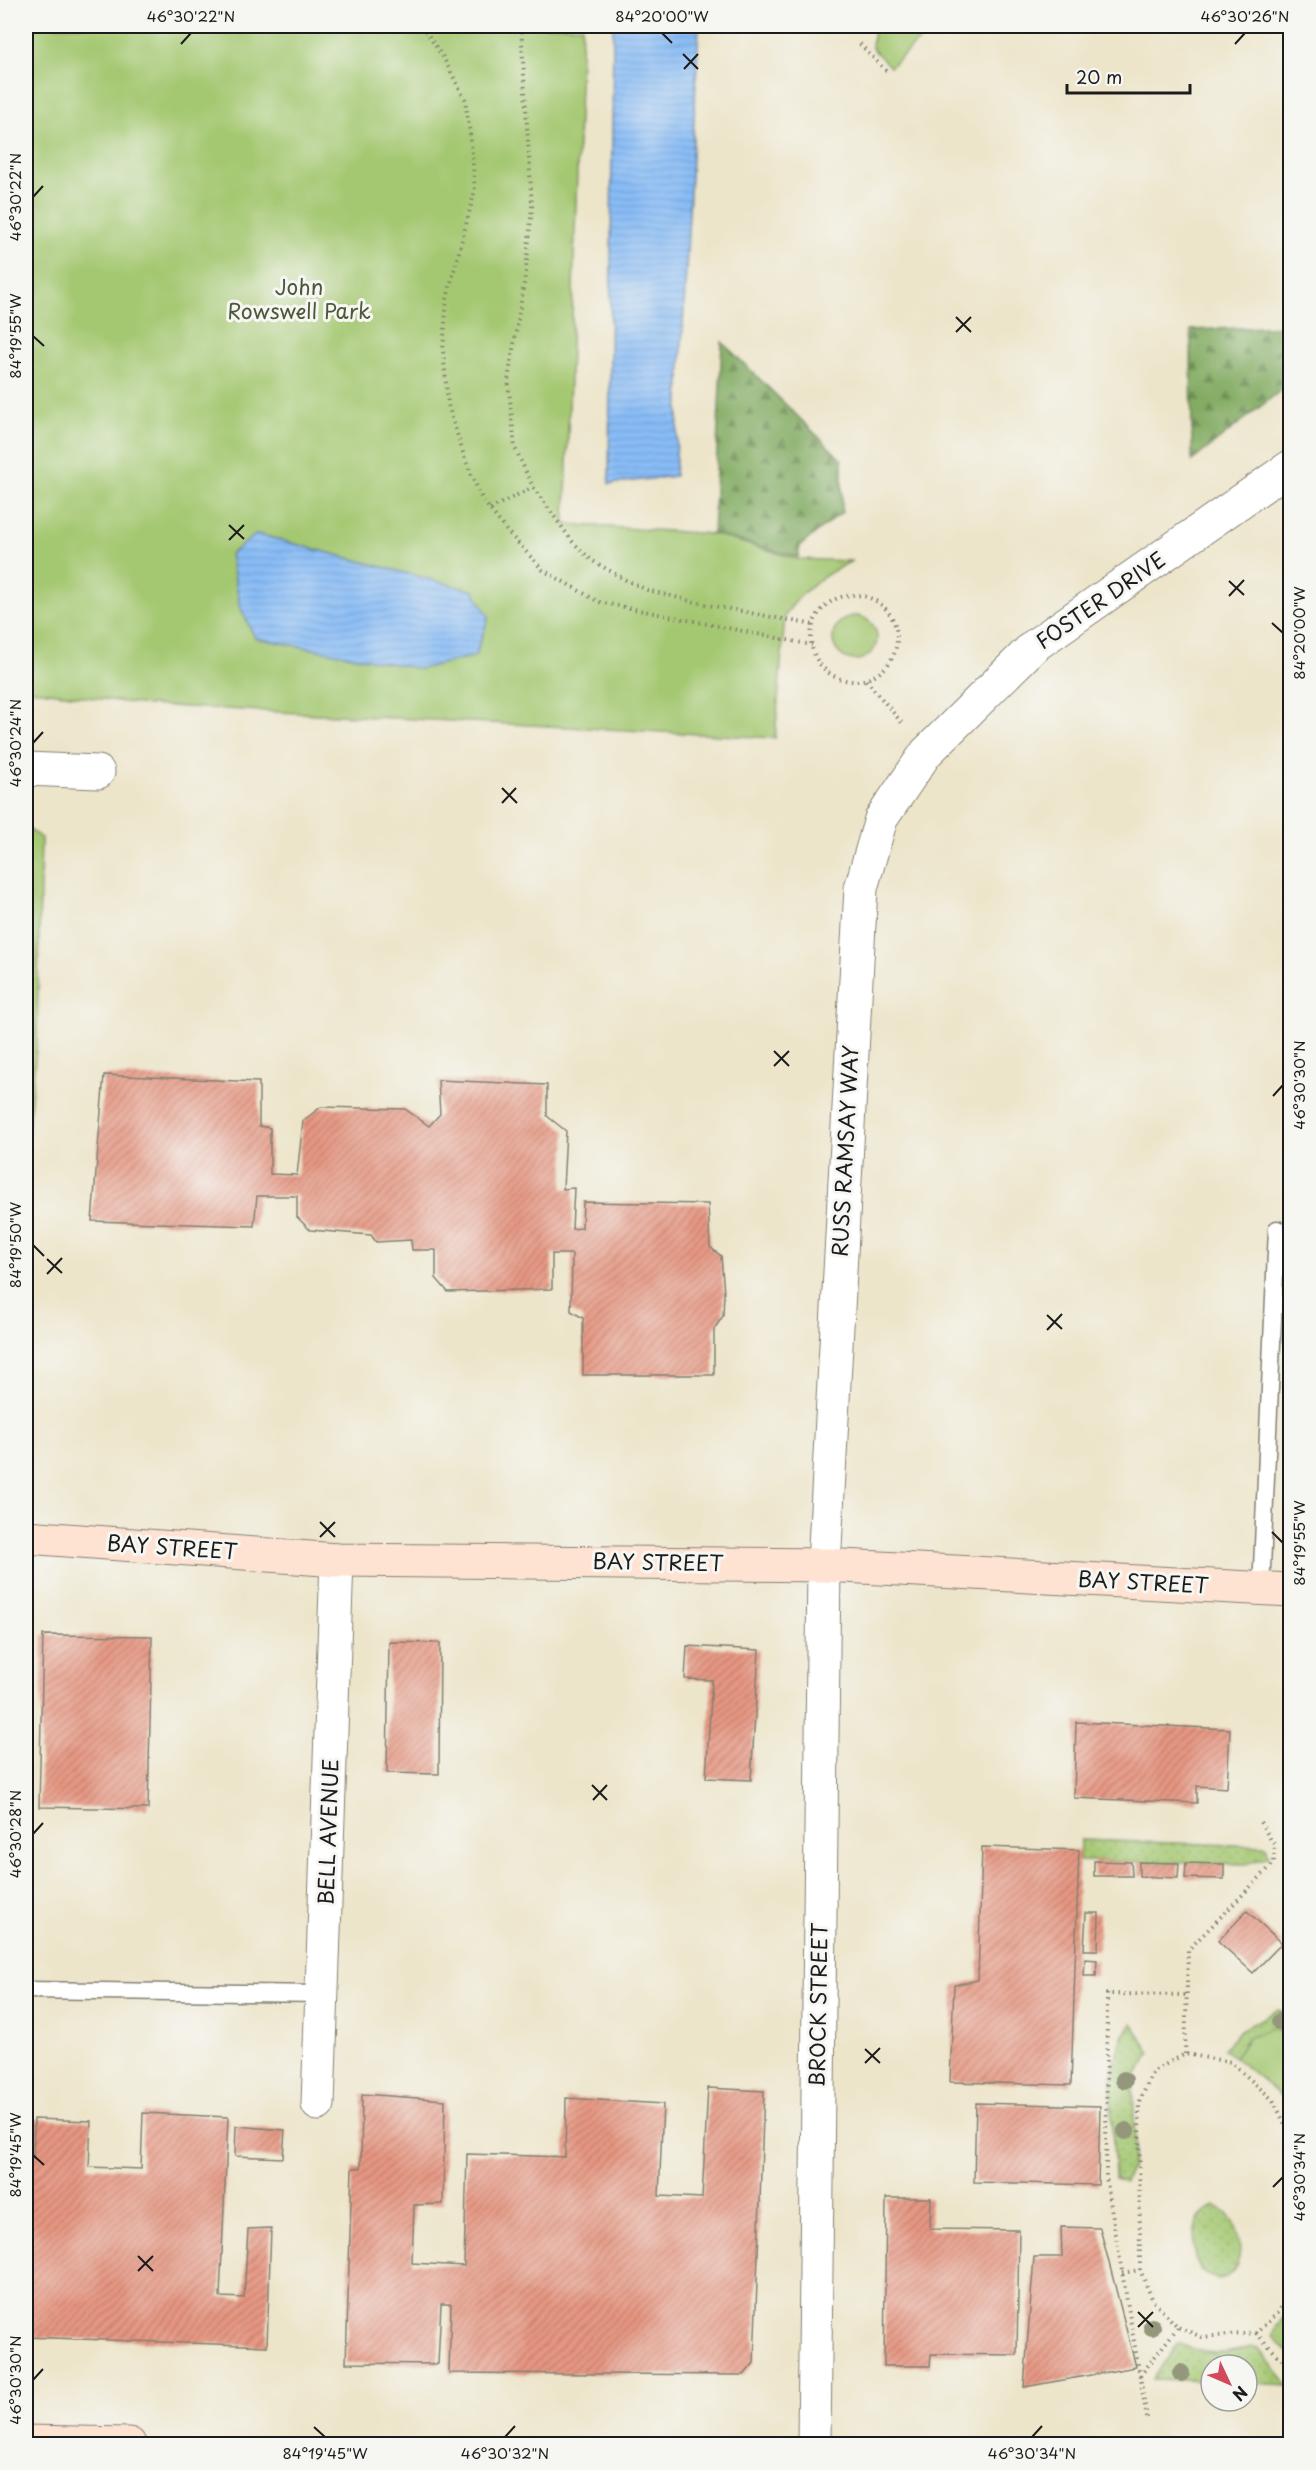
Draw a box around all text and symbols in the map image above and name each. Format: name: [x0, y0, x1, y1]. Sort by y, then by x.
text: 46°30'22"N: [147, 4, 235, 27]
text: 84°20'00"W: [615, 4, 709, 27]
text: 46°30'26"N: [1201, 4, 1290, 27]
scale bar: [1067, 57, 1190, 95]
text: 20 m: [1076, 63, 1122, 90]
text: 46°30'22"N: [3, 153, 26, 241]
park label: John Rowswell Park: [227, 270, 371, 326]
text: 84°19'55"W: [3, 293, 26, 379]
street label: FOSTER DRIVE: [1028, 543, 1171, 656]
text: 84°20'00"W: [1287, 586, 1310, 680]
text: 46°30'24"N: [3, 699, 26, 787]
text: 46°30'30"N: [1287, 1040, 1310, 1130]
street label: RUSS RAMSAY WAY: [822, 1044, 866, 1258]
text: 84°19'50"W: [3, 1201, 26, 1288]
text: 84°19'55"W: [1287, 1500, 1310, 1586]
street label: BAY STREET: [106, 1525, 239, 1567]
street label: BAY STREET: [592, 1544, 724, 1578]
street label: BAY STREET: [1077, 1562, 1210, 1600]
street label: BELL AVENUE: [308, 1758, 346, 1906]
text: 46°30'28"N: [3, 1790, 26, 1878]
street label: BROCK STREET: [800, 1922, 834, 2088]
text: 84°19'45"W: [3, 2112, 26, 2198]
text: 46°30'34"N: [1287, 2133, 1310, 2221]
text: 46°30'30"N: [3, 2335, 26, 2425]
north arrow: [1199, 2353, 1259, 2413]
text: N: [1227, 2381, 1254, 2407]
text: 84°19'45"W: [282, 2441, 368, 2464]
text: 46°30'32"N: [461, 2441, 549, 2464]
text: 46°30'34"N: [988, 2441, 1076, 2464]

